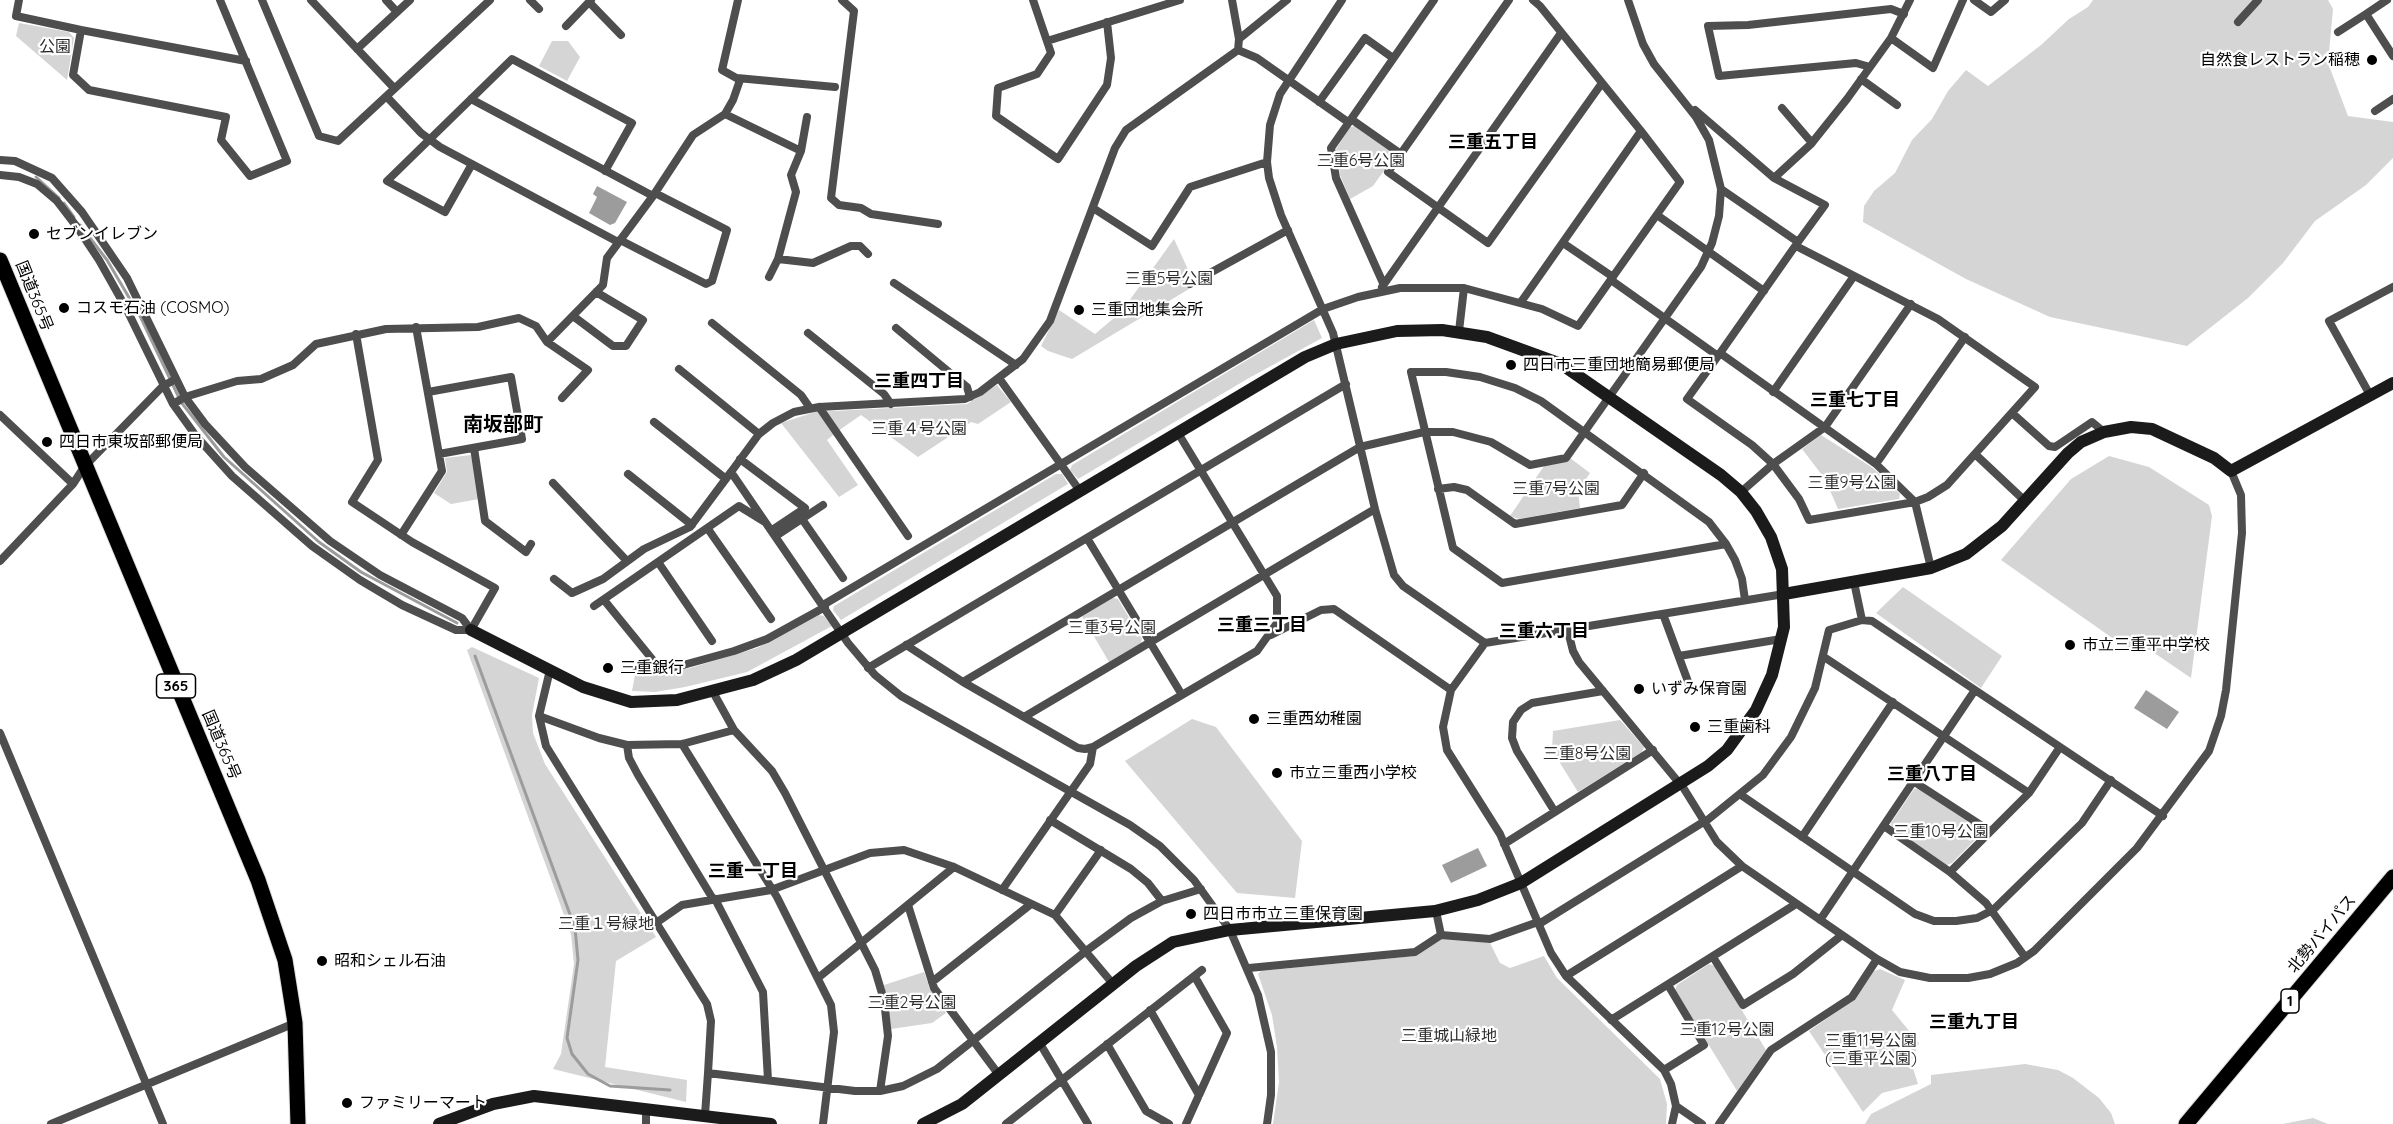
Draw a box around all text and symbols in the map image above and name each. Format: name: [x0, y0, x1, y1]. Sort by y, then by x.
park label: 公園: [39, 37, 71, 57]
place label: 自然食レストラン稲穂: [2200, 50, 2360, 70]
marker: 自然食レストラン稲穂: [2365, 53, 2379, 67]
district label: 三重五丁目: [1448, 132, 1538, 154]
park label: 三重6号公園: [1317, 151, 1405, 171]
place label: セブンイレブン: [46, 224, 158, 244]
marker: セブンイレブン: [27, 227, 41, 241]
street label: 国道365号: [11, 258, 57, 334]
park label: 三重5号公園: [1125, 269, 1213, 289]
place label: コスモ石油 (COSMO): [76, 298, 230, 318]
place label: 三重団地集会所: [1091, 300, 1203, 320]
marker: コスモ石油 (COSMO): [57, 301, 71, 315]
marker: 三重団地集会所: [1072, 303, 1086, 317]
place label: 四日市三重団地簡易郵便局: [1523, 355, 1715, 375]
marker: 四日市三重団地簡易郵便局: [1504, 358, 1518, 372]
district label: 三重四丁目: [874, 371, 964, 393]
district label: 三重七丁目: [1810, 390, 1900, 412]
district label: 南坂部町: [463, 413, 543, 437]
park label: 三重４号公園: [871, 419, 967, 439]
place label: 四日市東坂部郵便局: [59, 432, 203, 452]
marker: 四日市東坂部郵便局: [40, 435, 54, 449]
park label: 三重9号公園: [1808, 473, 1896, 493]
park label: 三重7号公園: [1512, 479, 1600, 499]
district label: 三重三丁目: [1217, 615, 1307, 637]
park label: 三重3号公園: [1068, 618, 1156, 638]
district label: 三重六丁目: [1499, 621, 1589, 643]
place label: 市立三重平中学校: [2082, 635, 2210, 655]
marker: 市立三重平中学校: [2063, 638, 2077, 652]
place label: 三重銀行: [620, 658, 684, 678]
marker: 三重銀行: [601, 661, 615, 675]
road number: 365: [156, 674, 195, 698]
place label: いずみ保育園: [1651, 679, 1747, 699]
marker: いずみ保育園: [1632, 682, 1646, 696]
street label: 国道365号: [198, 707, 244, 783]
place label: 三重西幼稚園: [1266, 709, 1362, 729]
marker: 三重西幼稚園: [1247, 712, 1261, 726]
place label: 三重歯科: [1707, 717, 1771, 737]
marker: 三重歯科: [1688, 720, 1702, 734]
park label: 三重8号公園: [1543, 744, 1631, 764]
place label: 市立三重西小学校: [1289, 763, 1417, 783]
district label: 三重八丁目: [1887, 764, 1977, 786]
marker: 市立三重西小学校: [1270, 766, 1284, 780]
park label: 三重10号公園: [1893, 822, 1989, 842]
district label: 三重一丁目: [708, 861, 798, 883]
street label: 北勢バイパス: [2284, 891, 2360, 977]
place label: 四日市市立三重保育園: [1203, 904, 1363, 924]
marker: 四日市市立三重保育園: [1184, 907, 1198, 921]
park label: 三重１号緑地: [558, 914, 654, 934]
place label: 昭和シェル石油: [334, 951, 446, 971]
marker: 昭和シェル石油: [315, 954, 329, 968]
road number: 1: [2281, 989, 2299, 1013]
park label: 三重2号公園: [868, 993, 956, 1013]
district label: 三重九丁目: [1929, 1012, 2019, 1034]
park label: 三重12号公園: [1680, 1020, 1774, 1040]
park label: 三重城山緑地: [1401, 1026, 1497, 1046]
park label: 三重11号公園 (三重平公園): [1825, 1031, 1917, 1069]
place label: ファミリーマート: [359, 1093, 487, 1113]
marker: ファミリーマート: [340, 1096, 354, 1110]

